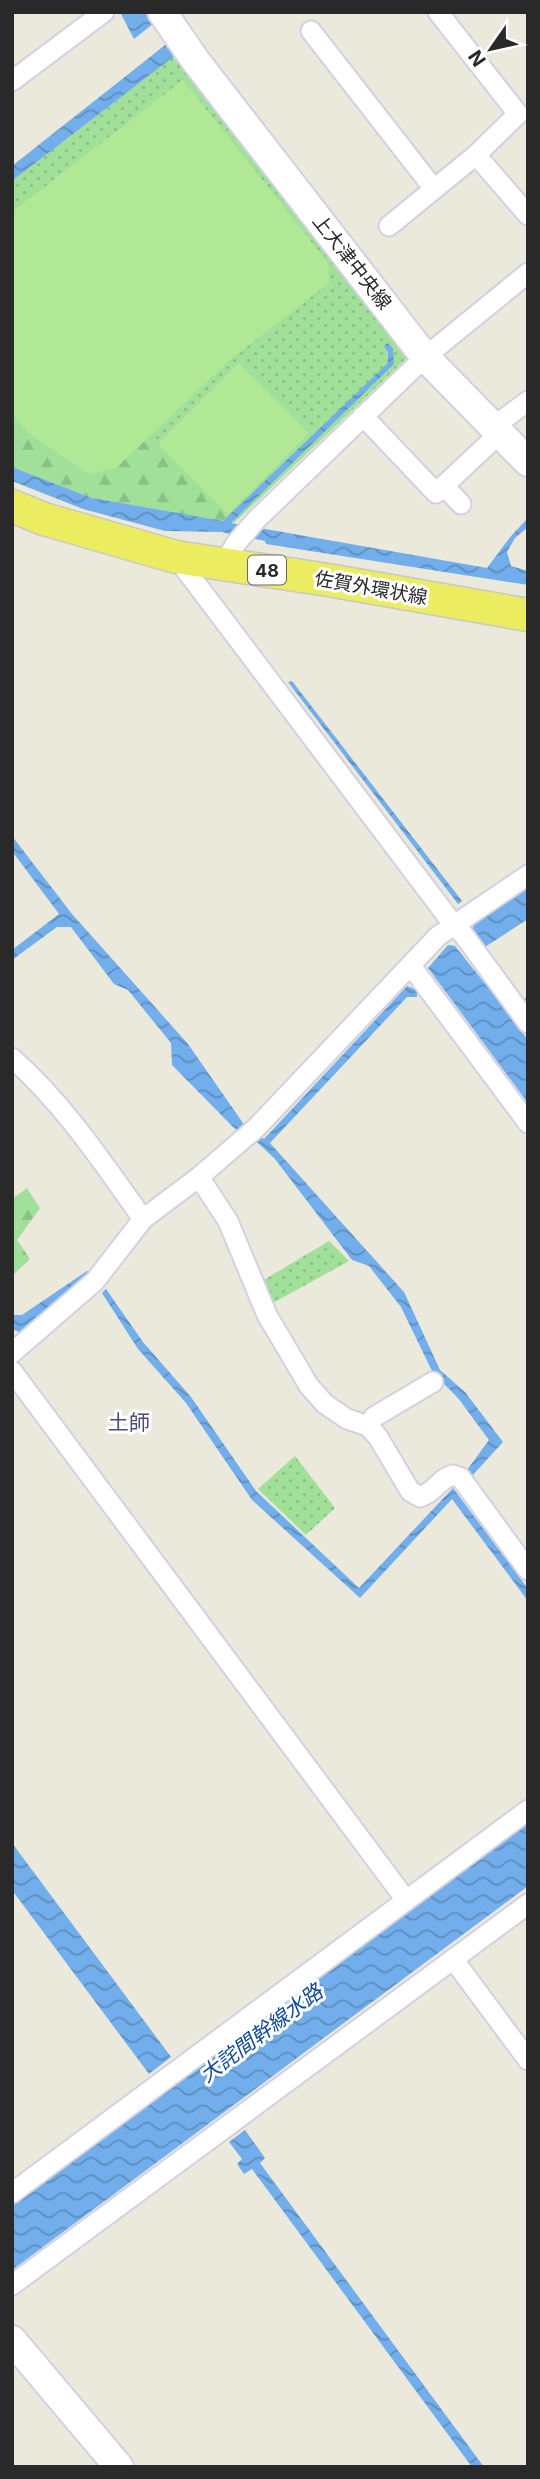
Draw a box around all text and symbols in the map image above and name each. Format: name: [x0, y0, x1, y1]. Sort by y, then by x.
north arrow: [456, 14, 526, 84]
text: N: [464, 46, 491, 71]
street label: 上大津中央線: [308, 210, 396, 314]
road number: 48: [248, 556, 286, 584]
street label: 佐賀外環状線: [313, 567, 429, 609]
district label: 土師: [108, 1410, 150, 1435]
water label: 大詫間幹線水路: [195, 1978, 329, 2087]

